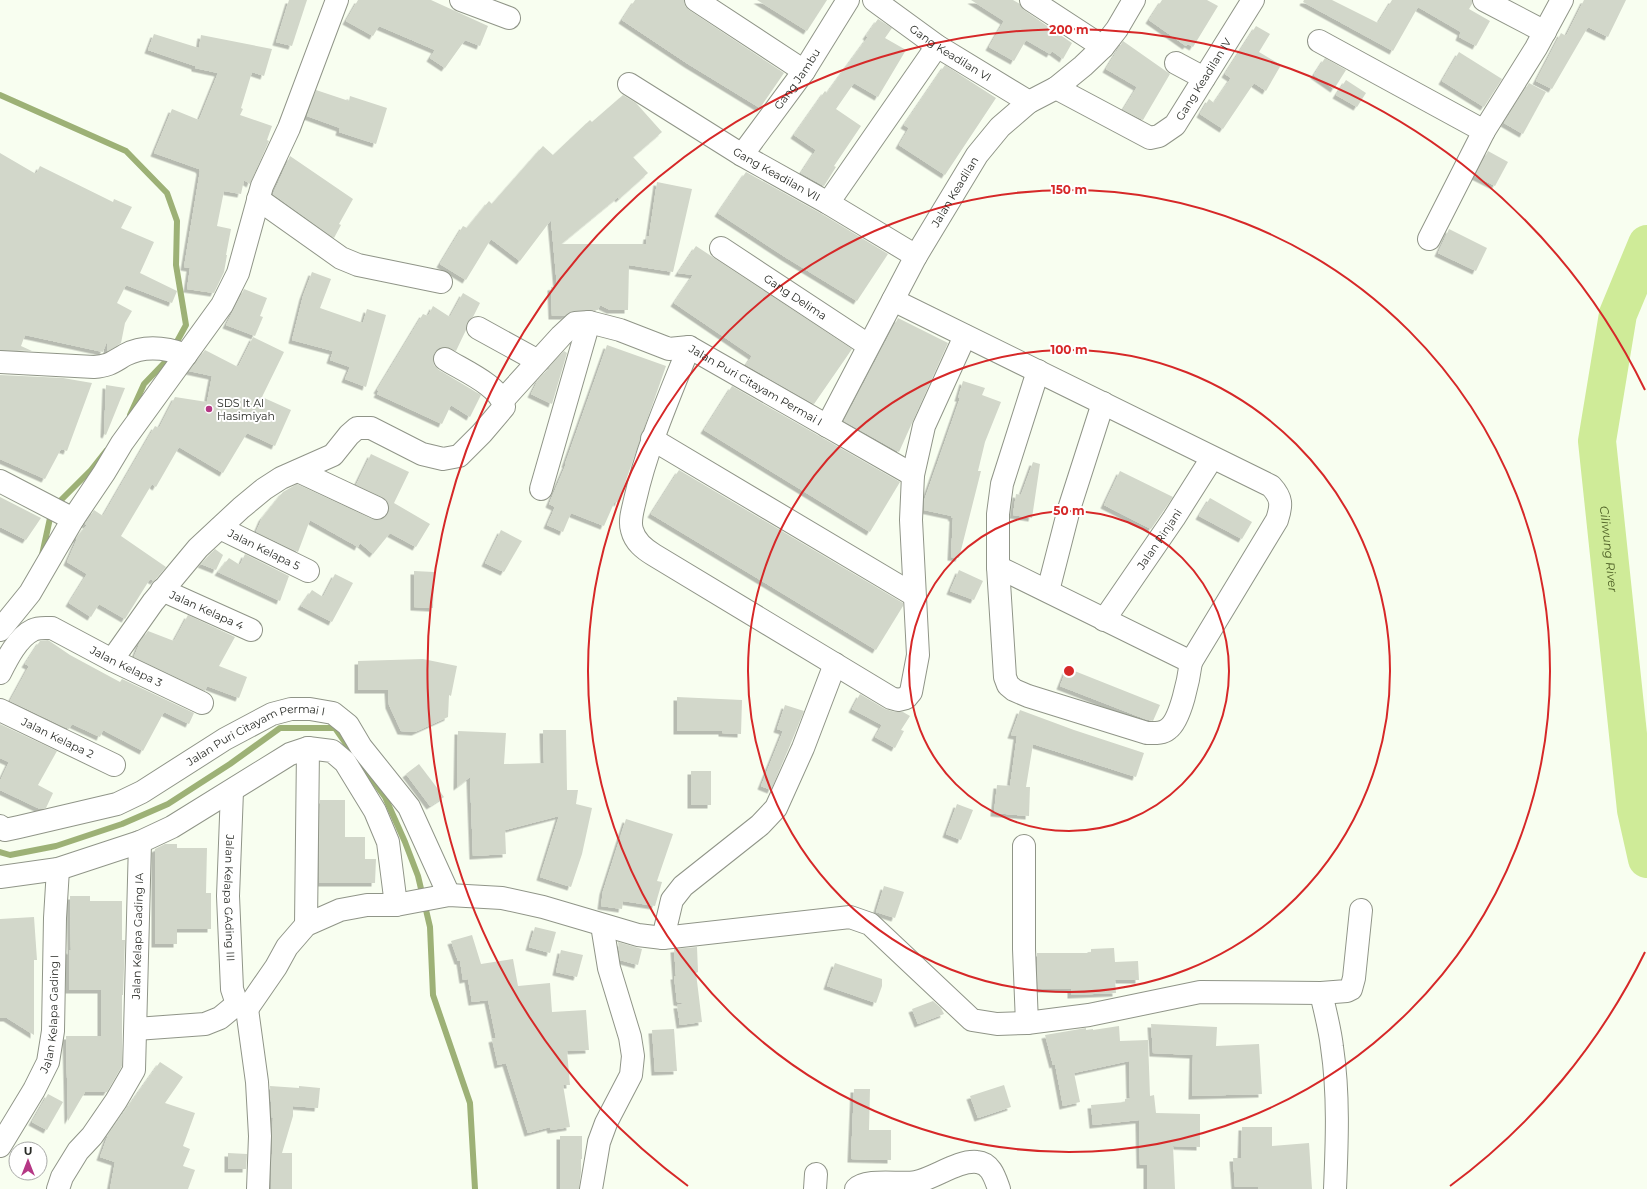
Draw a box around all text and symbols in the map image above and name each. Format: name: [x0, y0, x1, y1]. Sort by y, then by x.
street label: Gang Keadilan VI: [907, 21, 994, 84]
text: 200 m: [1049, 22, 1089, 37]
street label: Gang Keadilan IV: [1173, 35, 1235, 123]
street label: Gang Jambu: [771, 46, 823, 112]
street label: Gang Keadilan VII: [730, 144, 823, 204]
street label: Jalan Keadilan: [928, 154, 981, 230]
text: 150 m: [1051, 182, 1087, 197]
street label: Gang Delima: [761, 271, 830, 323]
street label: Jalan Puri Citayam Permai I: [686, 341, 825, 429]
text: 100 m: [1051, 342, 1087, 357]
place label: SDS It Al Hasimiyah: [217, 396, 275, 423]
marker: SDS It Al Hasimiyah: [204, 404, 214, 414]
text: 50 m: [1053, 503, 1085, 518]
water label: Ciliwung River: [1597, 505, 1621, 593]
street label: Jalan Rinjani: [1133, 506, 1185, 573]
street label: Jalan Kelapa 5: [225, 526, 302, 573]
street label: Jalan Kelapa 4: [167, 587, 247, 633]
street label: Jalan Kelapa 3: [87, 642, 165, 690]
centre of rings: [1062, 664, 1076, 678]
street label: Jalan Puri Citayam Permai I: [183, 701, 326, 769]
street label: Jalan Kelapa 2: [18, 714, 96, 761]
street label: Jalan Kelapa GAding III: [221, 833, 238, 962]
street label: Jalan Kelapa Gading IA: [129, 872, 146, 1001]
street label: Jalan Kelapa Gading I: [36, 955, 61, 1076]
north arrow: [8, 1141, 48, 1181]
text: U: [24, 1144, 32, 1158]

